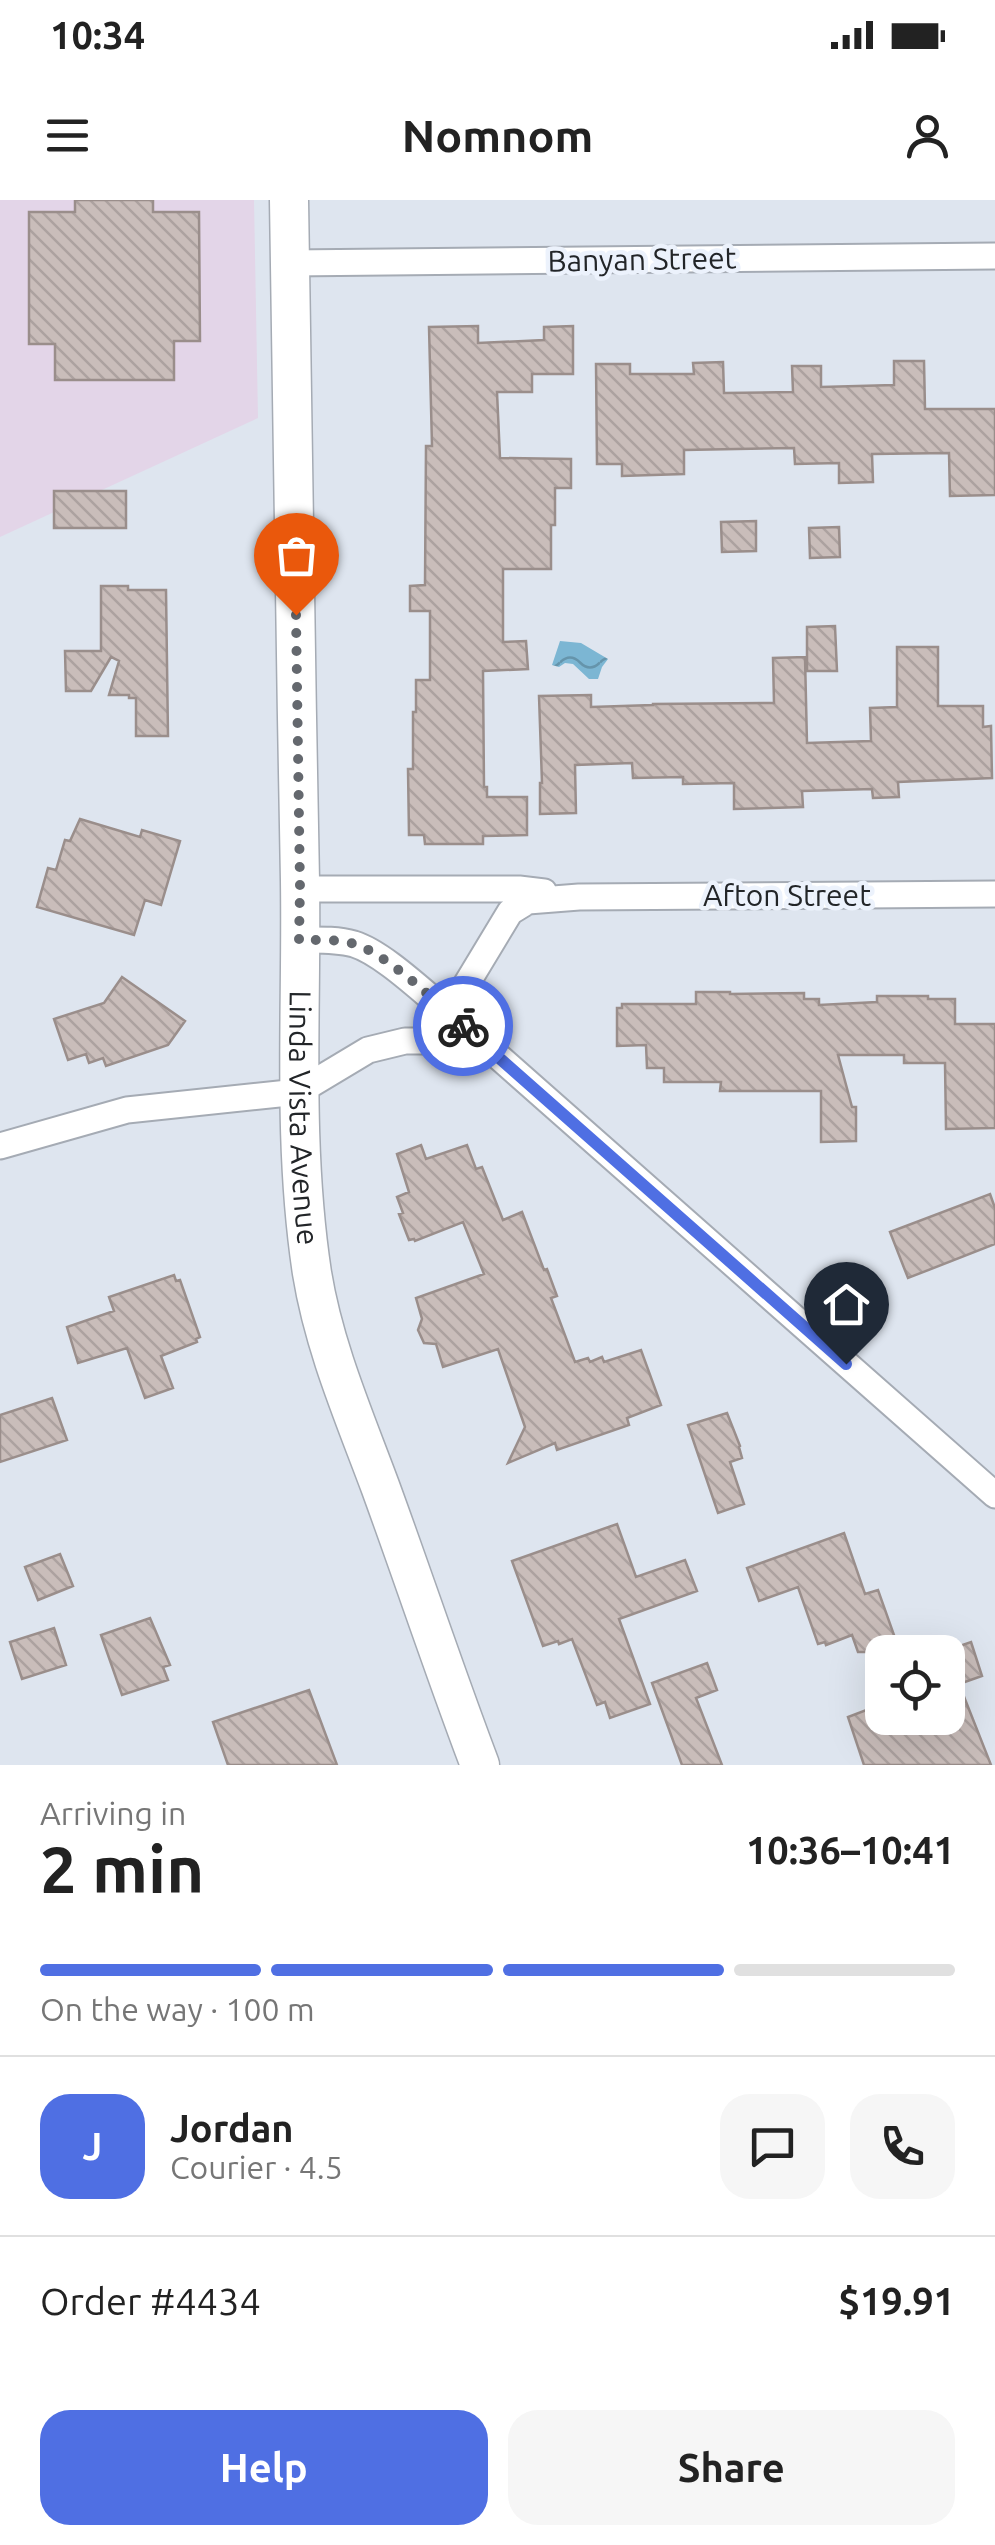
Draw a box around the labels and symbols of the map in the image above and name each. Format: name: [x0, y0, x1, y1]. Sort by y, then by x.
street label: Banyan Street: [547, 240, 737, 278]
pin: [254, 513, 339, 616]
street label: Afton Street: [703, 878, 871, 912]
courier: [413, 976, 513, 1076]
street label: Linda Vista Avenue: [283, 990, 326, 1247]
pin: [804, 1262, 889, 1365]

